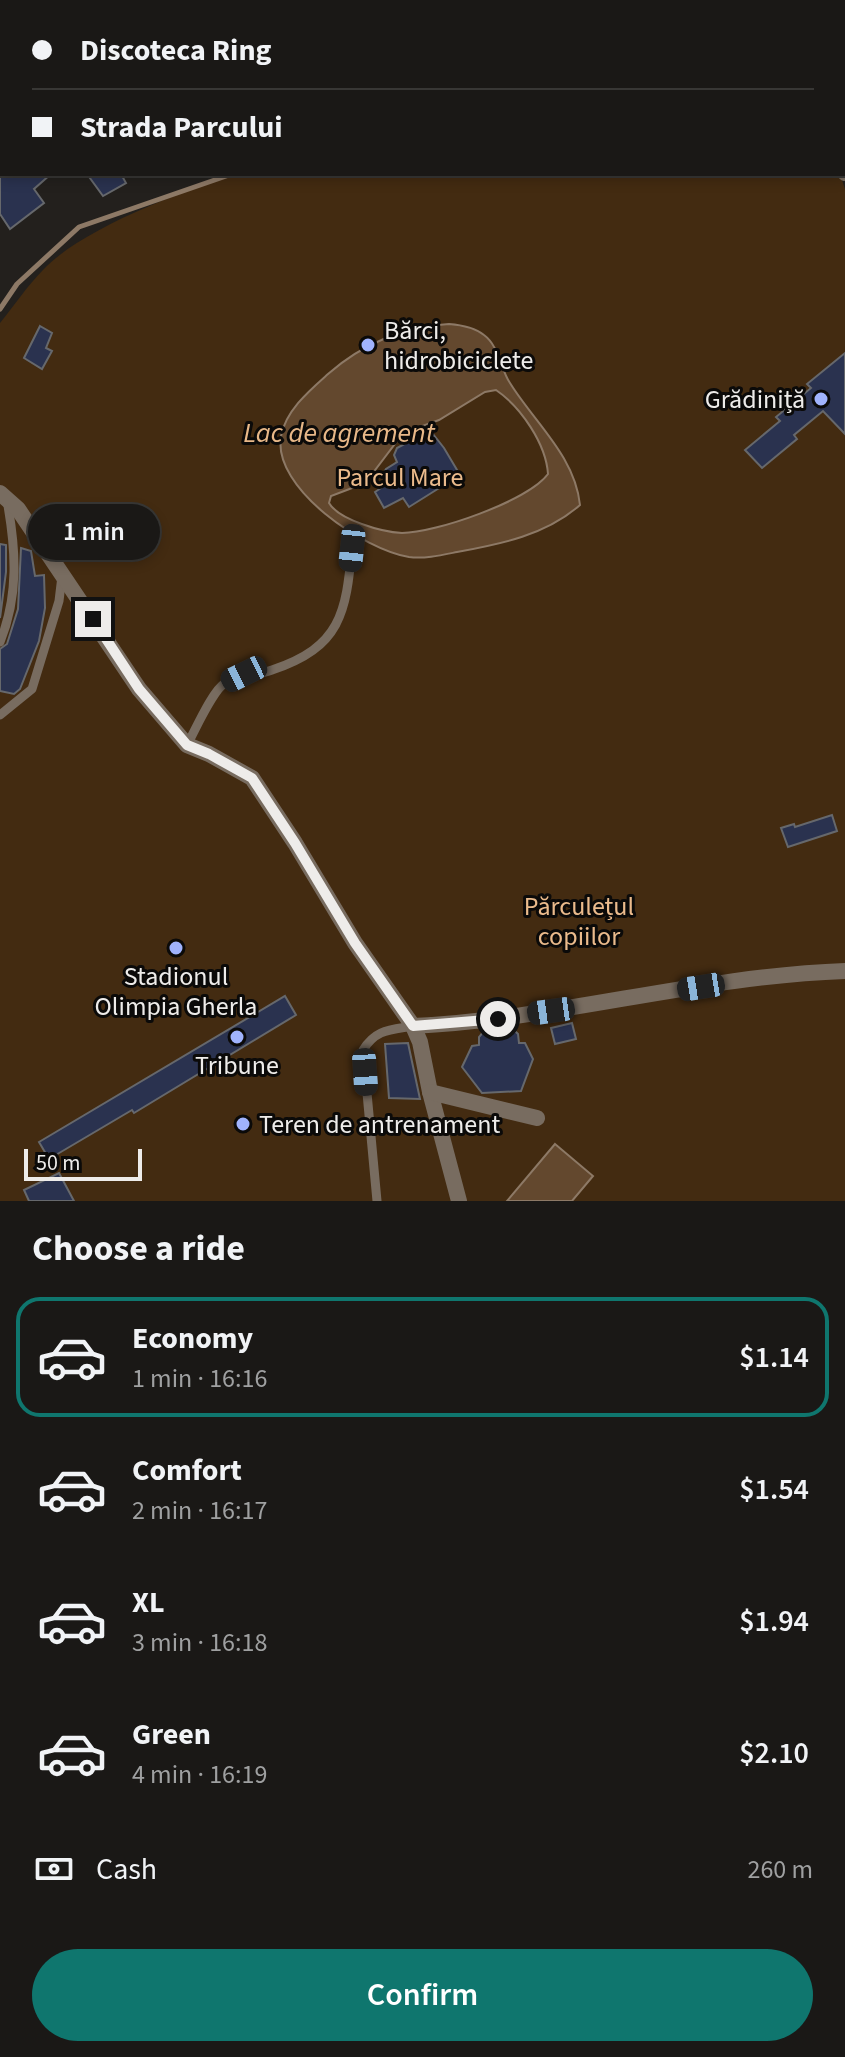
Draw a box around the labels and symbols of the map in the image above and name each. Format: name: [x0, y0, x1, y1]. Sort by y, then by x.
place label: Bărci, hidrobiciclete: [384, 312, 533, 379]
marker: Bărci, hidrobiciclete: [359, 336, 377, 354]
place label: Grădiniță: [705, 381, 805, 418]
marker: Grădiniță: [812, 390, 830, 408]
water label: Lac de agrement: [243, 413, 436, 453]
park label: Parcul Mare: [337, 459, 463, 496]
callout: 1 min: [27, 503, 159, 559]
car: [338, 523, 366, 573]
route end: [75, 601, 111, 637]
car: [217, 653, 271, 695]
park label: Părculețul copiilor: [524, 888, 634, 955]
marker: Stadionul Olimpia Gherla: [167, 939, 185, 957]
place label: Stadionul Olimpia Gherla: [95, 958, 257, 1025]
car: [675, 971, 727, 1003]
car: [526, 996, 576, 1026]
route start: [480, 1001, 516, 1037]
marker: Tribune: [228, 1028, 246, 1046]
place label: Tribune: [195, 1047, 279, 1084]
car: [351, 1047, 379, 1097]
place label: Teren de antrenament: [259, 1106, 500, 1143]
marker: Teren de antrenament: [234, 1115, 252, 1133]
scale bar: [24, 1145, 142, 1181]

